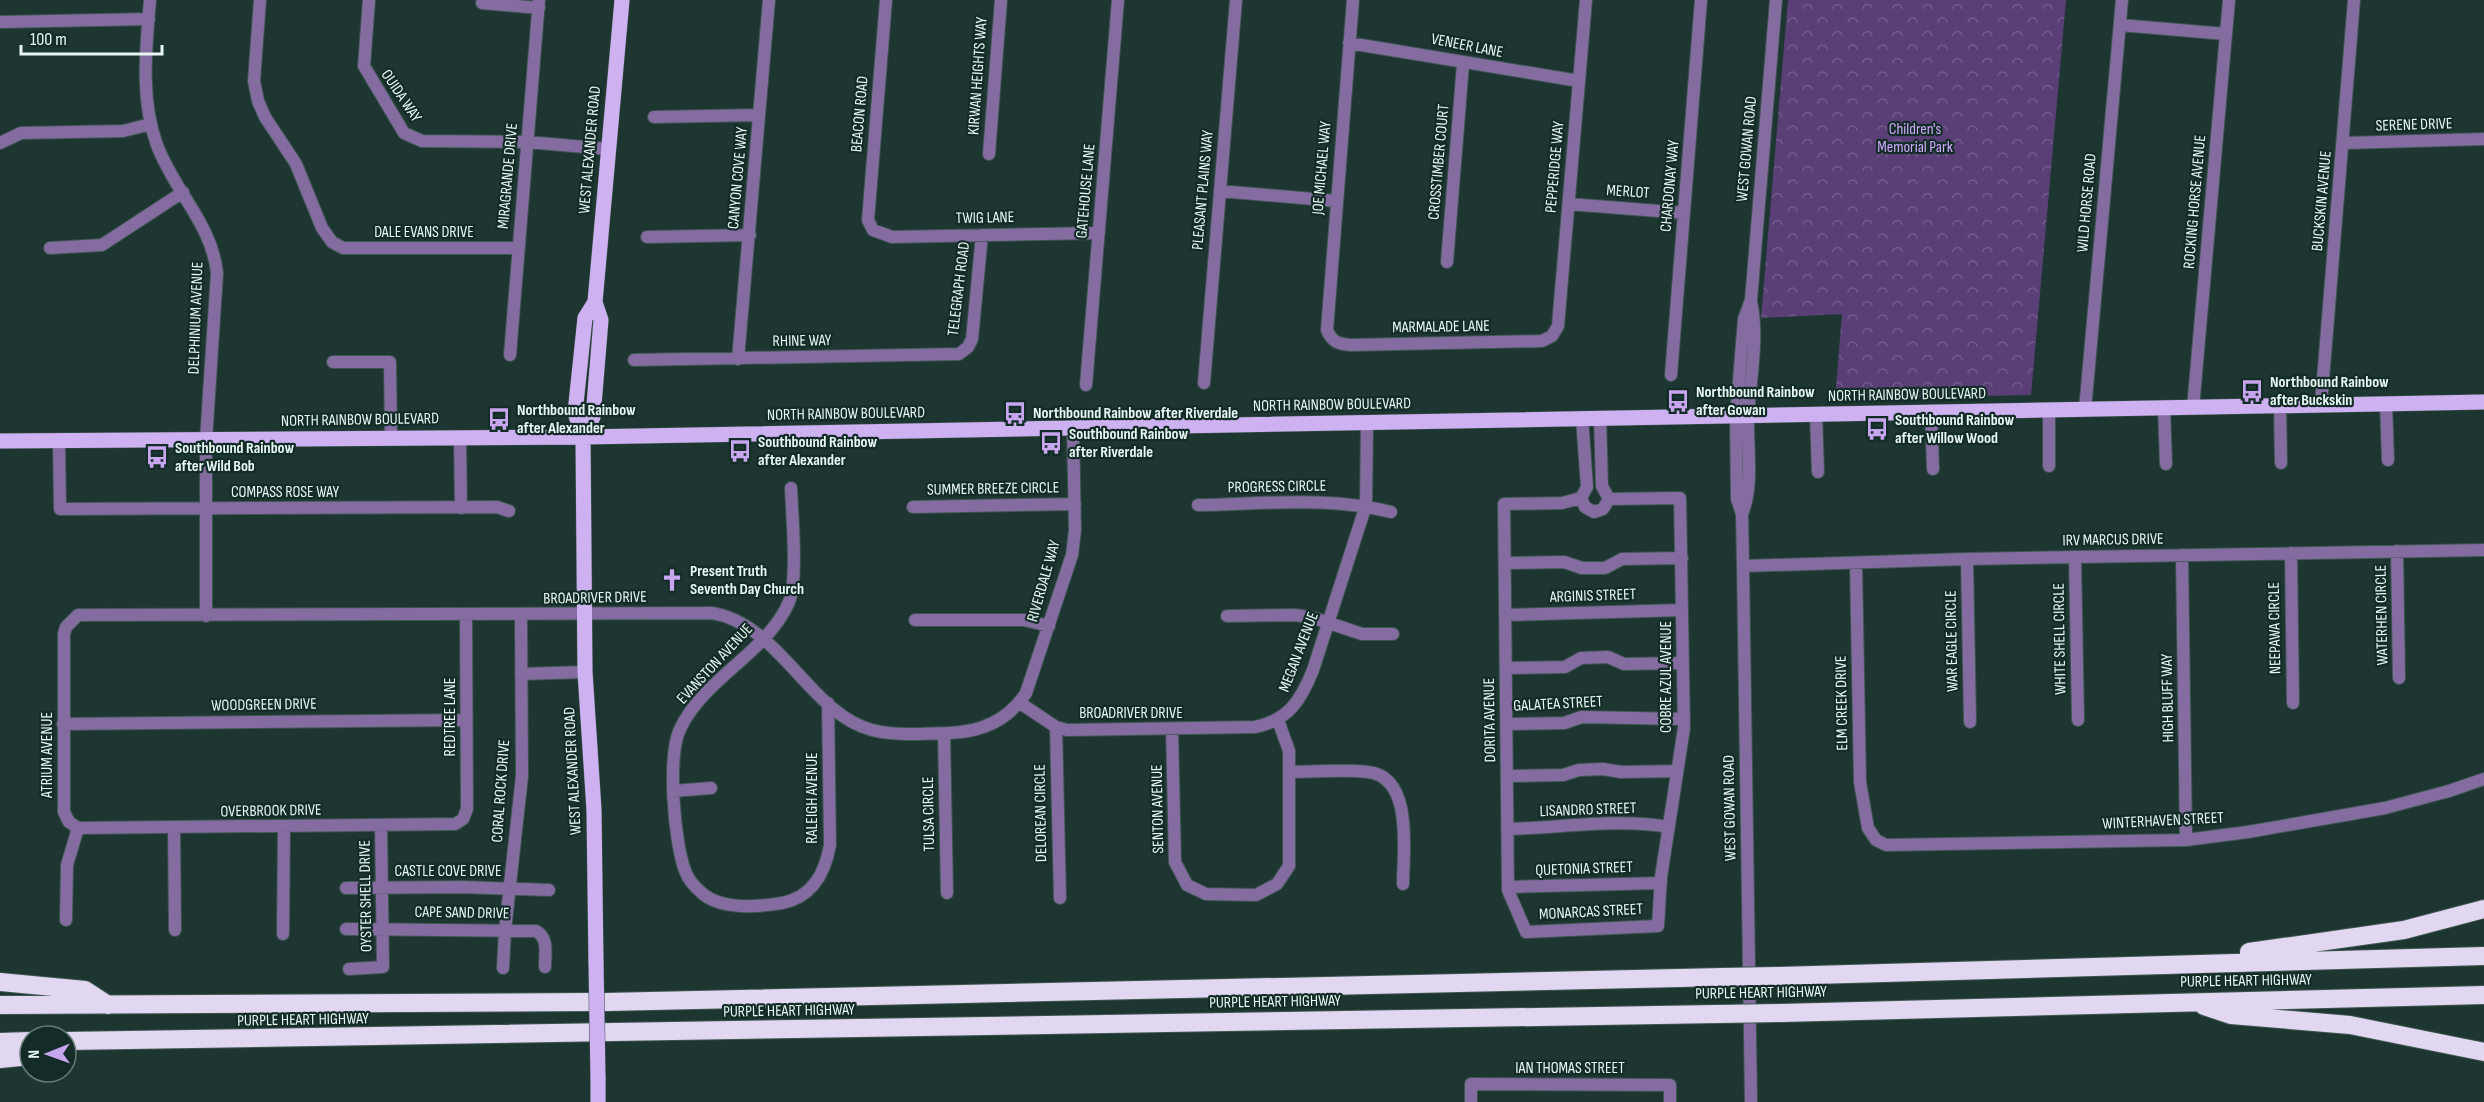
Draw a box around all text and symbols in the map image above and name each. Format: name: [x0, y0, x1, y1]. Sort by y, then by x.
street label: KIRWAN HEIGHTS WAY: [964, 16, 992, 136]
scale bar: [21, 18, 162, 56]
text: 100 m: [30, 29, 67, 50]
street label: VENEER LANE: [1429, 30, 1505, 62]
street label: OUIDA WAY: [377, 66, 426, 126]
street label: BEACON ROAD: [847, 75, 873, 153]
street label: WEST ALEXANDER ROAD: [575, 85, 605, 215]
street label: WEST GOWAN ROAD: [1733, 95, 1761, 203]
street label: CROSSTIMBER COURT: [1424, 103, 1454, 221]
street label: SERENE DRIVE: [2375, 114, 2453, 136]
street label: JOE MICHAEL WAY: [1308, 120, 1336, 217]
street label: PEPPERIDGE WAY: [1542, 120, 1569, 214]
park label: Children's Memorial Park: [1877, 120, 1953, 157]
street label: MIRAGRANDE DRIVE: [494, 122, 522, 230]
street label: CANYON COVE WAY: [724, 126, 752, 230]
street label: PLEASANT PLAINS WAY: [1188, 129, 1218, 251]
street label: ROCKING HORSE AVENUE: [2180, 134, 2210, 270]
street label: CHARDONAY WAY: [1657, 139, 1684, 233]
street label: GATEHOUSE LANE: [1072, 143, 1100, 239]
street label: BUCKSKIN AVENUE: [2308, 150, 2336, 252]
street label: WILD HORSE ROAD: [2073, 153, 2101, 253]
street label: MERLOT: [1606, 181, 1651, 203]
street label: TWIG LANE: [956, 208, 1014, 228]
street label: DALE EVANS DRIVE: [374, 223, 474, 242]
street label: TELEGRAPH ROAD: [944, 241, 974, 337]
street label: DELPHINIUM AVENUE: [185, 261, 207, 375]
street label: MARMALADE LANE: [1392, 317, 1490, 337]
street label: RHINE WAY: [772, 331, 832, 351]
place label: Northbound Rainbow after Buckskin: [2270, 373, 2389, 410]
bus stop icon: Northbound Rainbow after Buckskin: [2239, 378, 2265, 404]
place label: Northbound Rainbow after Gowan: [1696, 383, 1815, 420]
street label: NORTH RAINBOW BOULEVARD: [1828, 384, 1986, 406]
bus stop icon: Northbound Rainbow after Gowan: [1665, 388, 1691, 414]
street label: NORTH RAINBOW BOULEVARD: [1253, 394, 1411, 416]
bus stop icon: Northbound Rainbow after Riverdale: [1002, 400, 1028, 426]
place label: Northbound Rainbow after Alexander: [517, 401, 636, 438]
street label: NORTH RAINBOW BOULEVARD: [767, 403, 925, 425]
place label: Northbound Rainbow after Riverdale: [1033, 404, 1238, 423]
bus stop icon: Northbound Rainbow after Alexander: [486, 406, 512, 432]
street label: NORTH RAINBOW BOULEVARD: [281, 409, 439, 431]
place label: Southbound Rainbow after Willow Wood: [1895, 411, 2015, 448]
bus stop icon: Southbound Rainbow after Willow Wood: [1864, 416, 1890, 442]
place label: Southbound Rainbow after Riverdale: [1069, 425, 1189, 462]
bus stop icon: Southbound Rainbow after Riverdale: [1038, 430, 1064, 456]
place label: Southbound Rainbow after Alexander: [758, 433, 878, 470]
bus stop icon: Southbound Rainbow after Alexander: [727, 438, 753, 464]
place label: Southbound Rainbow after Wild Bob: [175, 439, 295, 476]
bus stop icon: Southbound Rainbow after Wild Bob: [144, 444, 170, 470]
street label: PROGRESS CIRCLE: [1228, 477, 1326, 497]
street label: SUMMER BREEZE CIRCLE: [927, 478, 1059, 500]
street label: COMPASS ROSE WAY: [231, 483, 339, 502]
street label: IRV MARCUS DRIVE: [2062, 530, 2164, 550]
street label: RIVERDALE WAY: [1023, 538, 1065, 624]
place label: Present Truth Seventh Day Church: [690, 562, 804, 599]
street label: WATERHEN CIRCLE: [2372, 564, 2392, 666]
church icon: Present Truth Seventh Day Church: [659, 567, 685, 593]
street label: NEEPAWA CIRCLE: [2265, 582, 2285, 674]
street label: WHITE SHELL CIRCLE: [2050, 583, 2070, 695]
street label: ARGINIS STREET: [1548, 585, 1637, 607]
street label: BROADRIVER DRIVE: [543, 588, 647, 608]
street label: WAR EAGLE CIRCLE: [1942, 590, 1962, 692]
street label: MEGAN AVENUE: [1275, 609, 1323, 695]
street label: EVANSTON AVENUE: [673, 620, 757, 708]
street label: COBRE AZUL AVENUE: [1657, 621, 1676, 733]
street label: HIGH BLUFF WAY: [2158, 653, 2178, 743]
street label: ELM CREEK DRIVE: [1832, 655, 1852, 751]
street label: REDTREE LANE: [441, 678, 460, 756]
street label: DORITA AVENUE: [1480, 678, 1500, 762]
street label: GALATEA STREET: [1513, 692, 1604, 716]
street label: WOODGREEN DRIVE: [211, 695, 317, 715]
street label: BROADRIVER DRIVE: [1079, 704, 1183, 723]
street label: WEST ALEXANDER ROAD: [560, 706, 586, 836]
street label: ATRIUM AVENUE: [38, 712, 57, 799]
street label: CORAL ROCK DRIVE: [488, 739, 514, 843]
street label: RALEIGH AVENUE: [803, 752, 822, 844]
street label: WEST GOWAN ROAD: [1720, 755, 1740, 861]
street label: DELOREAN CIRCLE: [1031, 764, 1051, 862]
street label: SENTON AVENUE: [1148, 764, 1168, 854]
street label: TULSA CIRCLE: [919, 776, 939, 852]
street label: LISANDRO STREET: [1539, 799, 1637, 821]
street label: OVERBROOK DRIVE: [220, 801, 322, 821]
street label: WINTERHAVEN STREET: [2102, 808, 2225, 834]
street label: OYSTER SHELL DRIVE: [356, 840, 376, 952]
street label: QUETONIA STREET: [1535, 858, 1634, 880]
street label: CASTLE COVE DRIVE: [395, 862, 501, 881]
street label: MONARCAS STREET: [1539, 900, 1644, 924]
street label: CAPE SAND DRIVE: [414, 903, 510, 923]
street label: PURPLE HEART HIGHWAY: [2180, 970, 2312, 992]
street label: PURPLE HEART HIGHWAY: [1695, 982, 1827, 1004]
street label: PURPLE HEART HIGHWAY: [1209, 991, 1341, 1013]
street label: PURPLE HEART HIGHWAY: [723, 1000, 855, 1022]
street label: PURPLE HEART HIGHWAY: [237, 1009, 369, 1031]
north arrow: [18, 1024, 78, 1084]
text: N: [25, 1050, 44, 1059]
street label: IAN THOMAS STREET: [1515, 1059, 1625, 1078]

